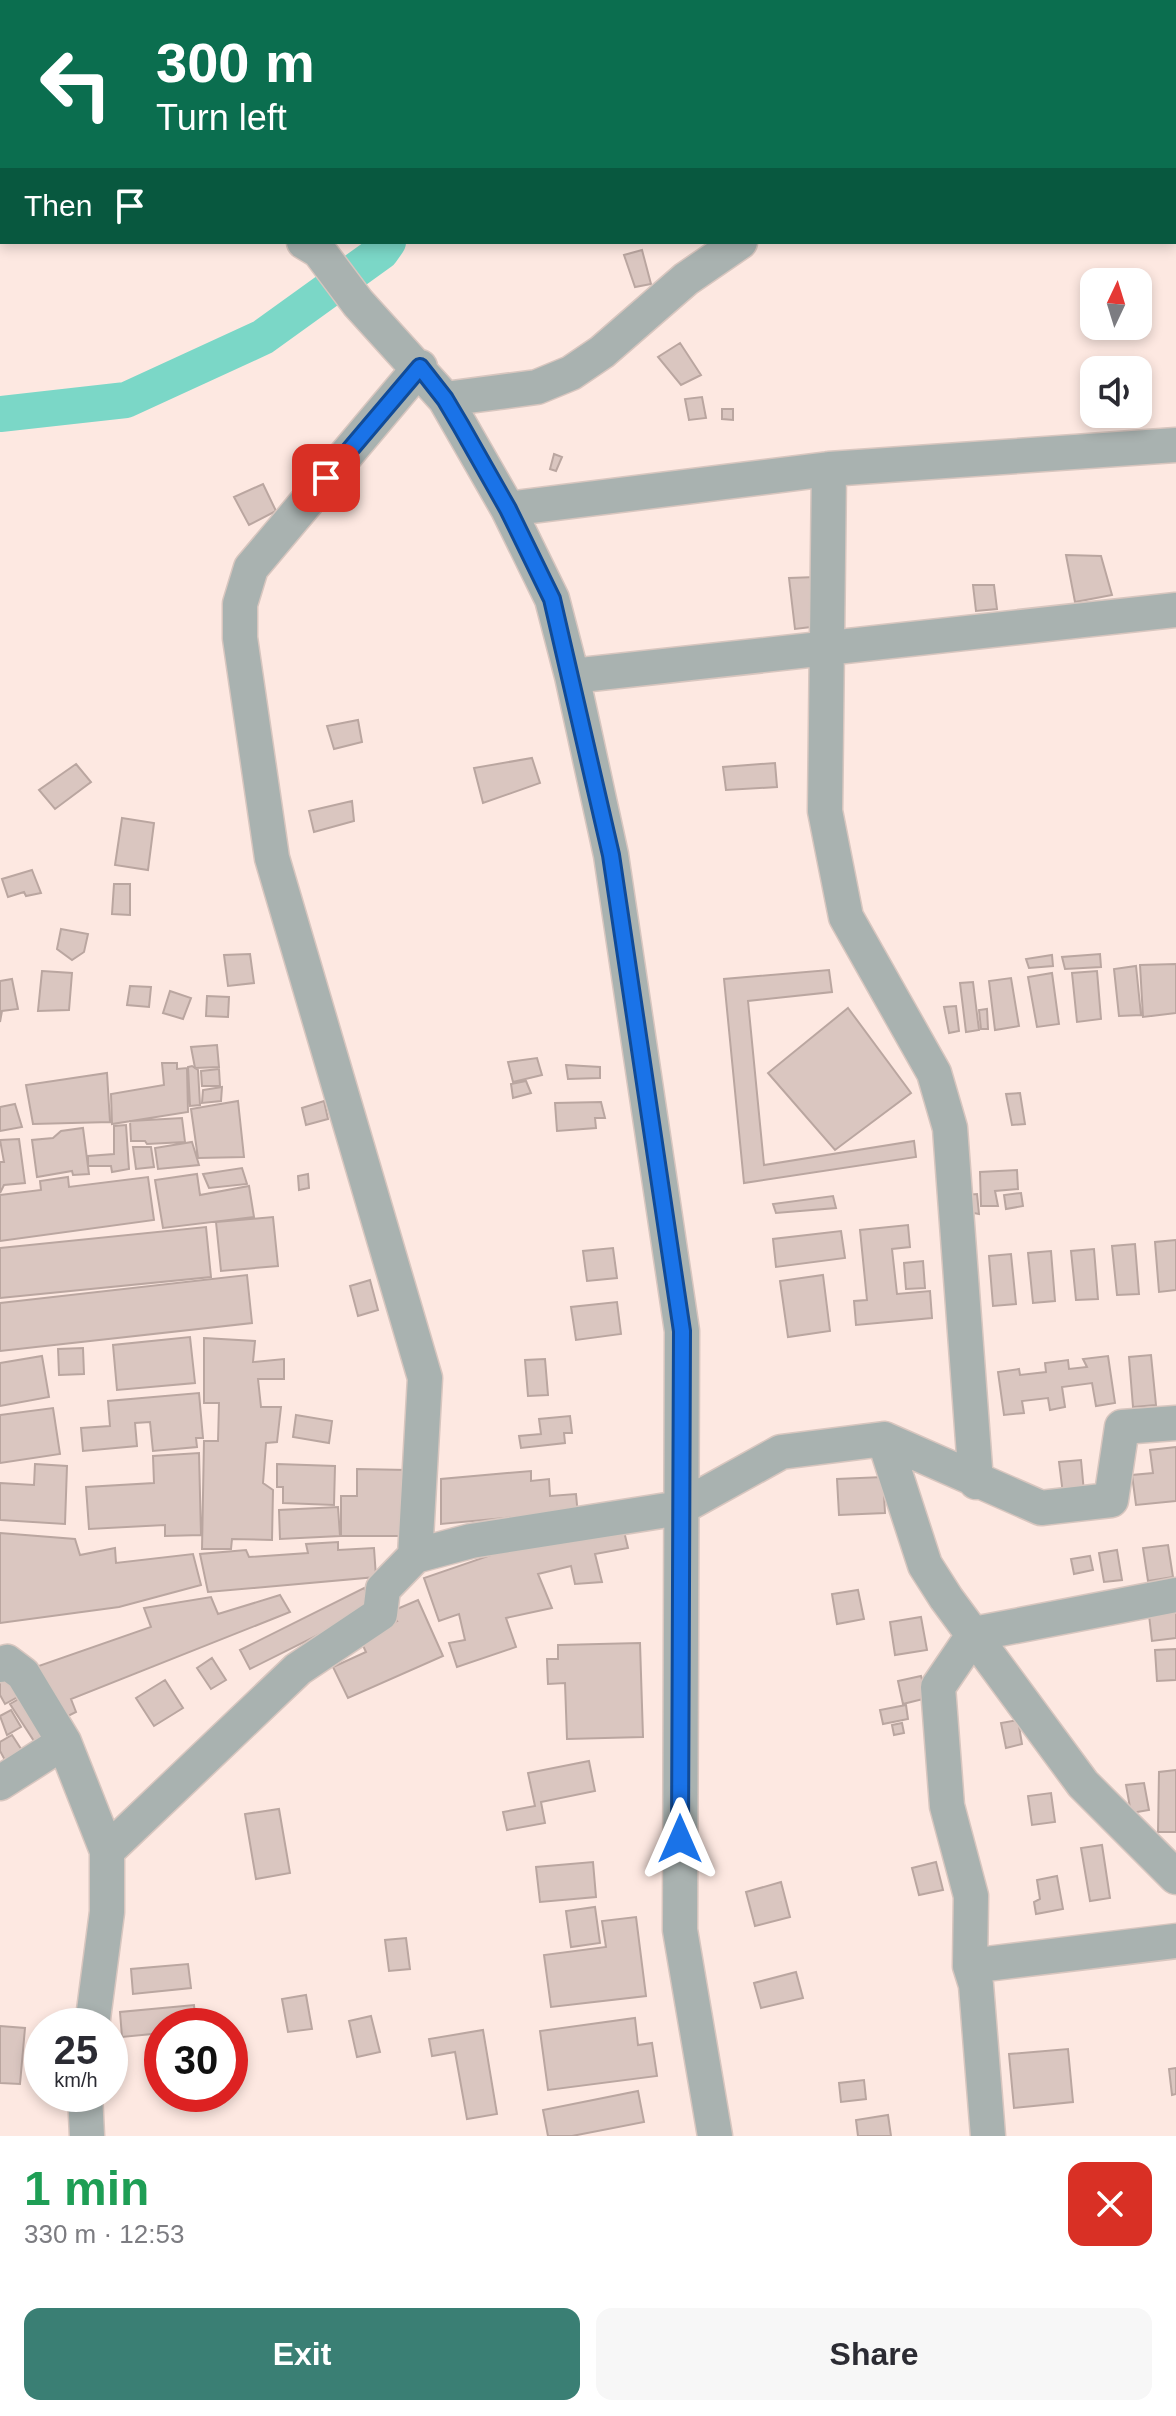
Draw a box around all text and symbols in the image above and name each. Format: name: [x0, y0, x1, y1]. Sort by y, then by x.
text: 300 m: [156, 31, 315, 94]
icon: left: [24, 32, 128, 136]
text: Turn left: [156, 97, 287, 138]
icon: arrive: [108, 184, 152, 228]
text: Then: [24, 189, 92, 222]
north arrow: [1080, 268, 1152, 340]
map controls: [1080, 268, 1152, 428]
button: sound: [1080, 356, 1152, 428]
pin: [292, 444, 360, 512]
icon: arrive: [304, 456, 348, 500]
position arrow: [638, 1797, 722, 1881]
speed limit sign: 30: [144, 2008, 248, 2112]
text: 25: [54, 2028, 98, 2072]
text: km/h: [54, 2069, 98, 2091]
text: 1 min: [24, 2162, 149, 2215]
button: close: [1068, 2162, 1152, 2246]
text: 330 m · 12:53: [24, 2219, 184, 2249]
button: Exit: [24, 2308, 580, 2400]
button: Share: [596, 2308, 1152, 2400]

